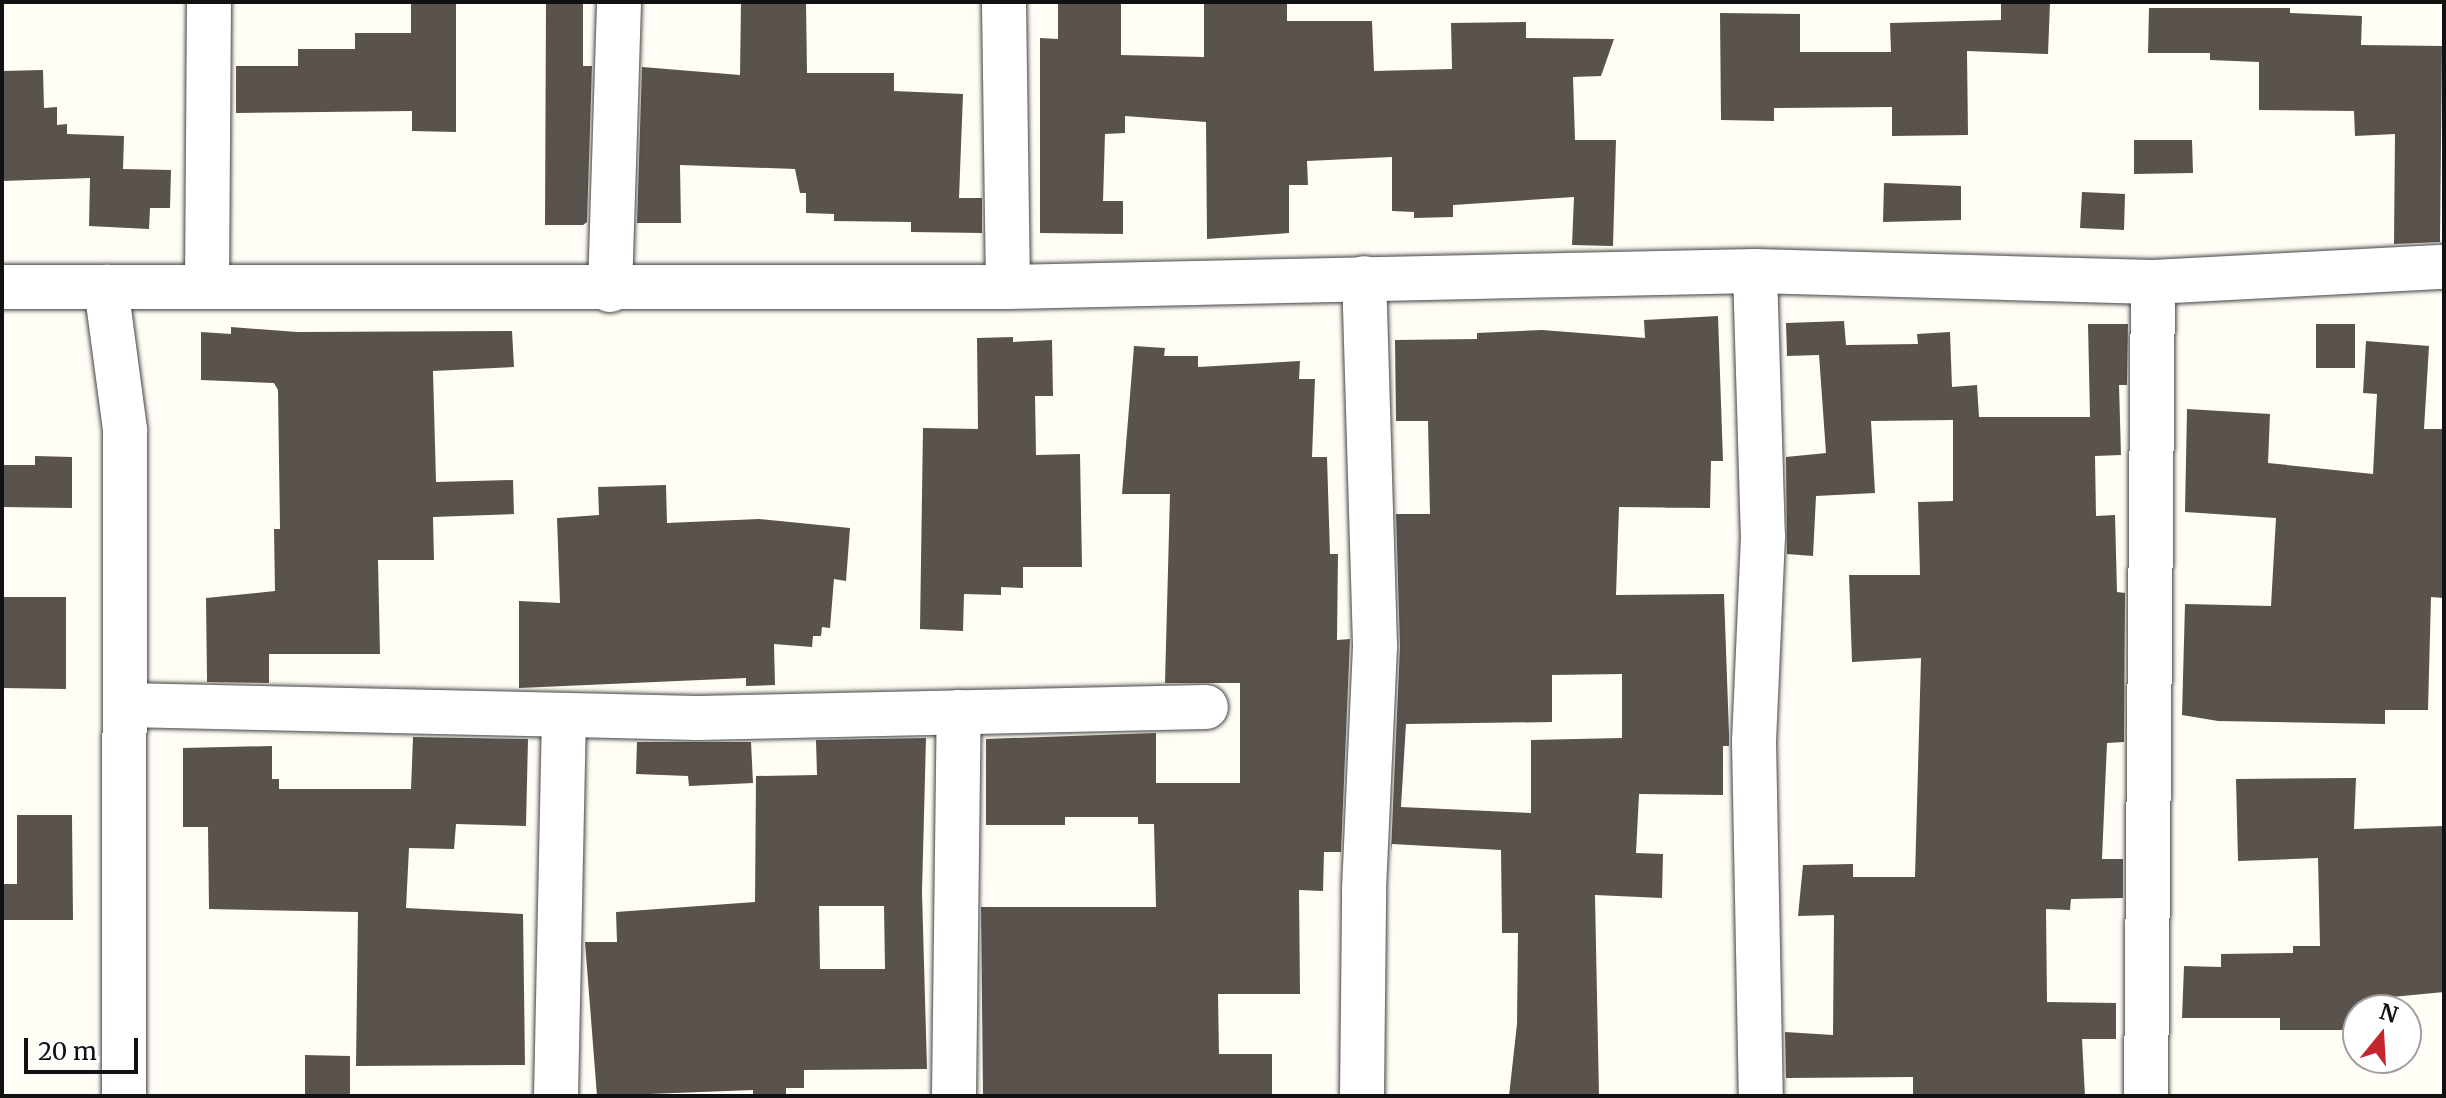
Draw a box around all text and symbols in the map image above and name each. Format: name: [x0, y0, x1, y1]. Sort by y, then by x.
north arrow: [2342, 994, 2422, 1074]
text: N: [2376, 997, 2401, 1029]
scale bar: [28, 1022, 142, 1072]
text: 20 m: [38, 1036, 97, 1067]

